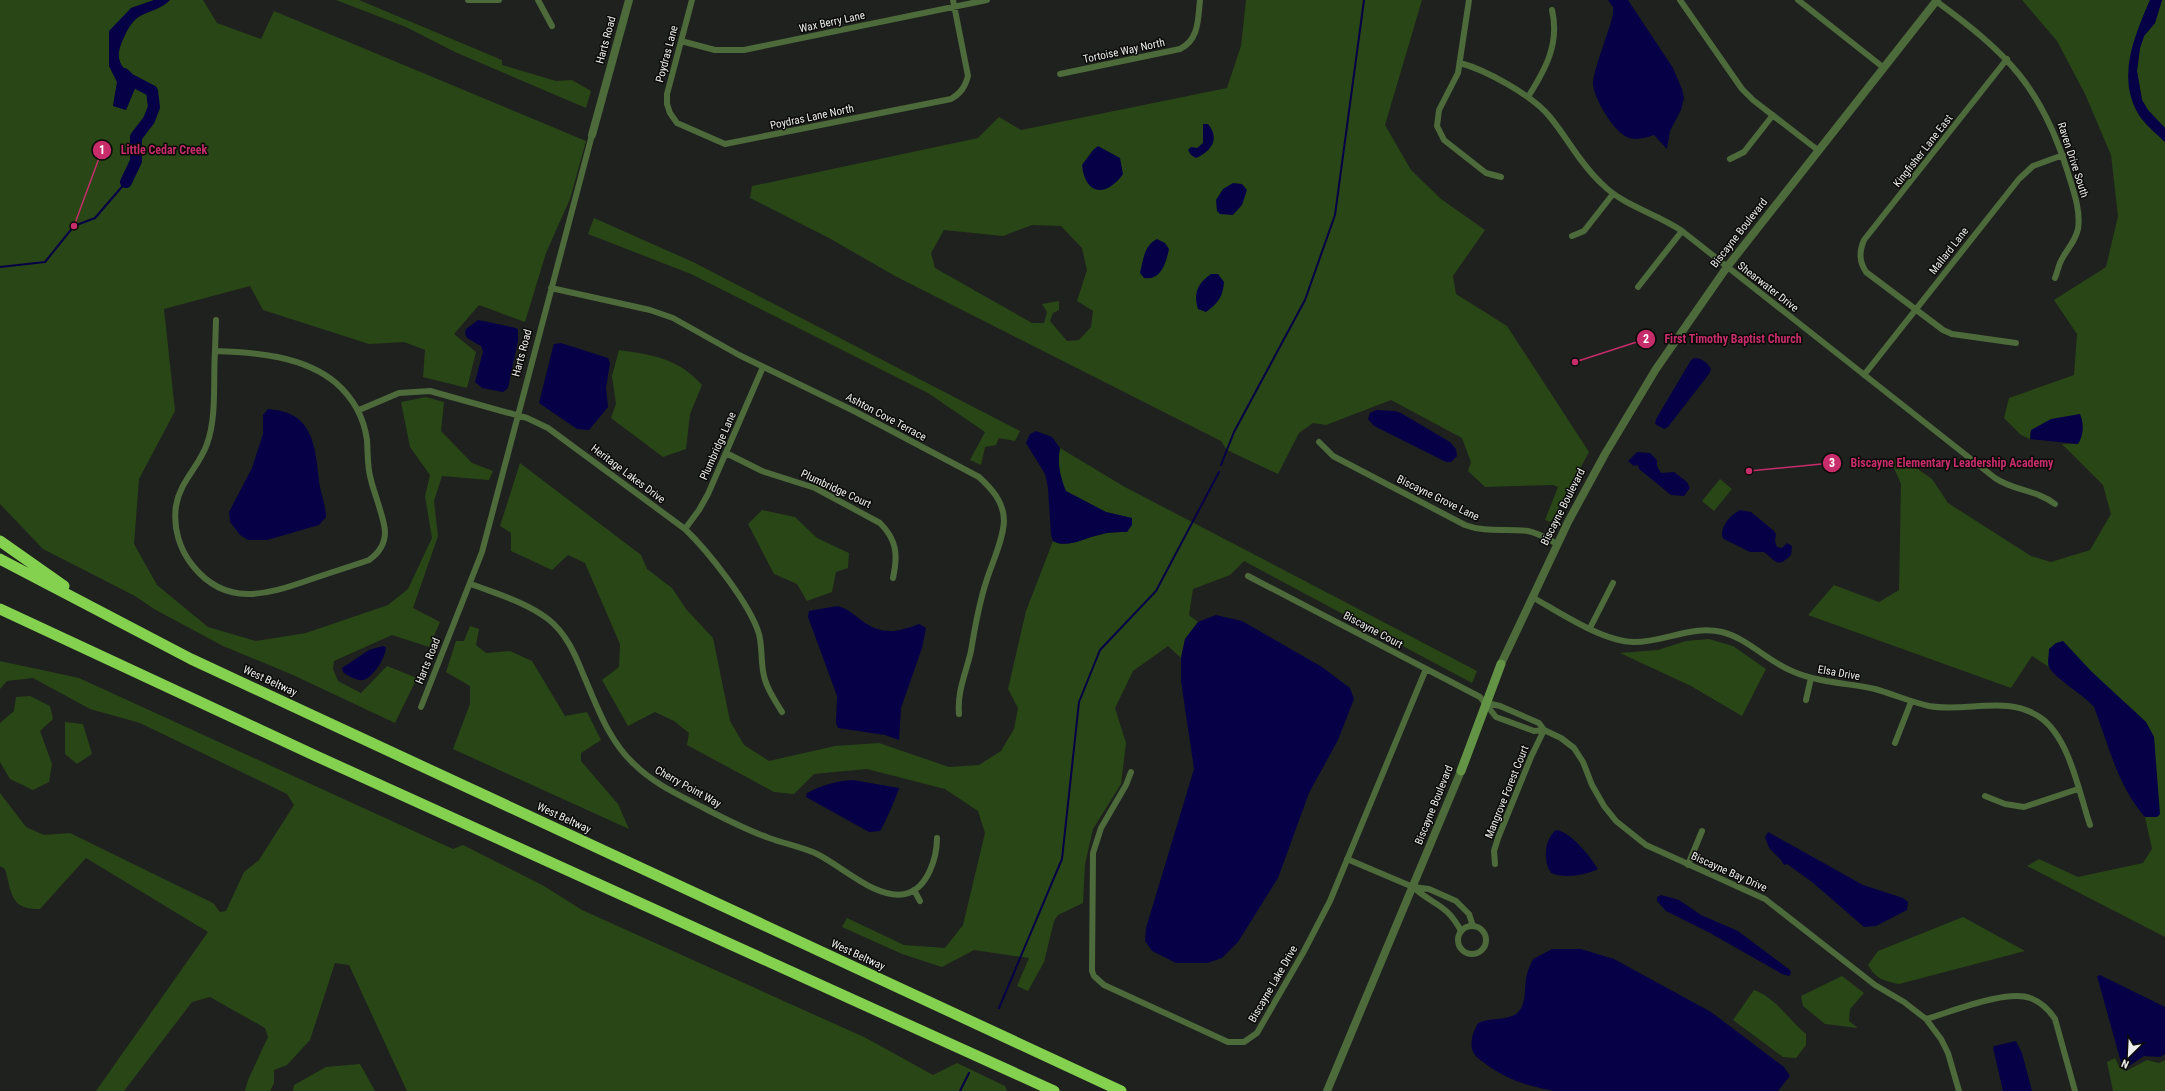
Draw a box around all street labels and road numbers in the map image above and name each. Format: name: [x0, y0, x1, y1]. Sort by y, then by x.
street label: Wax Berry Lane: [798, 9, 866, 35]
street label: Harts Road: [593, 15, 619, 65]
street label: Poydras Lane: [653, 24, 681, 84]
street label: Tortoise Way North: [1082, 36, 1166, 66]
street label: Poydras Lane North: [769, 102, 855, 132]
street label: Kingfisher Lane East: [1891, 112, 1955, 190]
street label: Raven Drive South: [2055, 121, 2091, 199]
street label: Biscayne Boulevard: [1708, 196, 1770, 270]
street label: Mallard Lane: [1927, 225, 1971, 277]
street label: Shearwater Drive: [1735, 259, 1801, 315]
street label: Harts Road: [509, 328, 535, 378]
street label: Ashton Cove Terrace: [844, 390, 928, 444]
street label: Plumbridge Lane: [697, 410, 739, 482]
street label: Heritage Lakes Drive: [588, 442, 668, 506]
street label: Biscayne Boulevard: [1538, 466, 1588, 548]
street label: Plumbridge Court: [799, 467, 873, 511]
street label: Biscayne Grove Lane: [1395, 472, 1481, 524]
street label: Biscayne Court: [1341, 609, 1405, 651]
street label: Harts Road: [413, 636, 443, 686]
street label: West Beltway: [241, 663, 299, 699]
street label: Elsa Drive: [1817, 663, 1861, 683]
street label: Mangrove Forest Court: [1482, 744, 1532, 840]
street label: Cherry Point Way: [653, 763, 724, 811]
street label: Biscayne Boulevard: [1412, 763, 1456, 847]
street label: West Beltway: [535, 800, 593, 836]
street label: Biscayne Bay Drive: [1689, 849, 1769, 895]
street label: West Beltway: [829, 937, 887, 973]
street label: Biscayne Lake Drive: [1246, 943, 1300, 1025]

